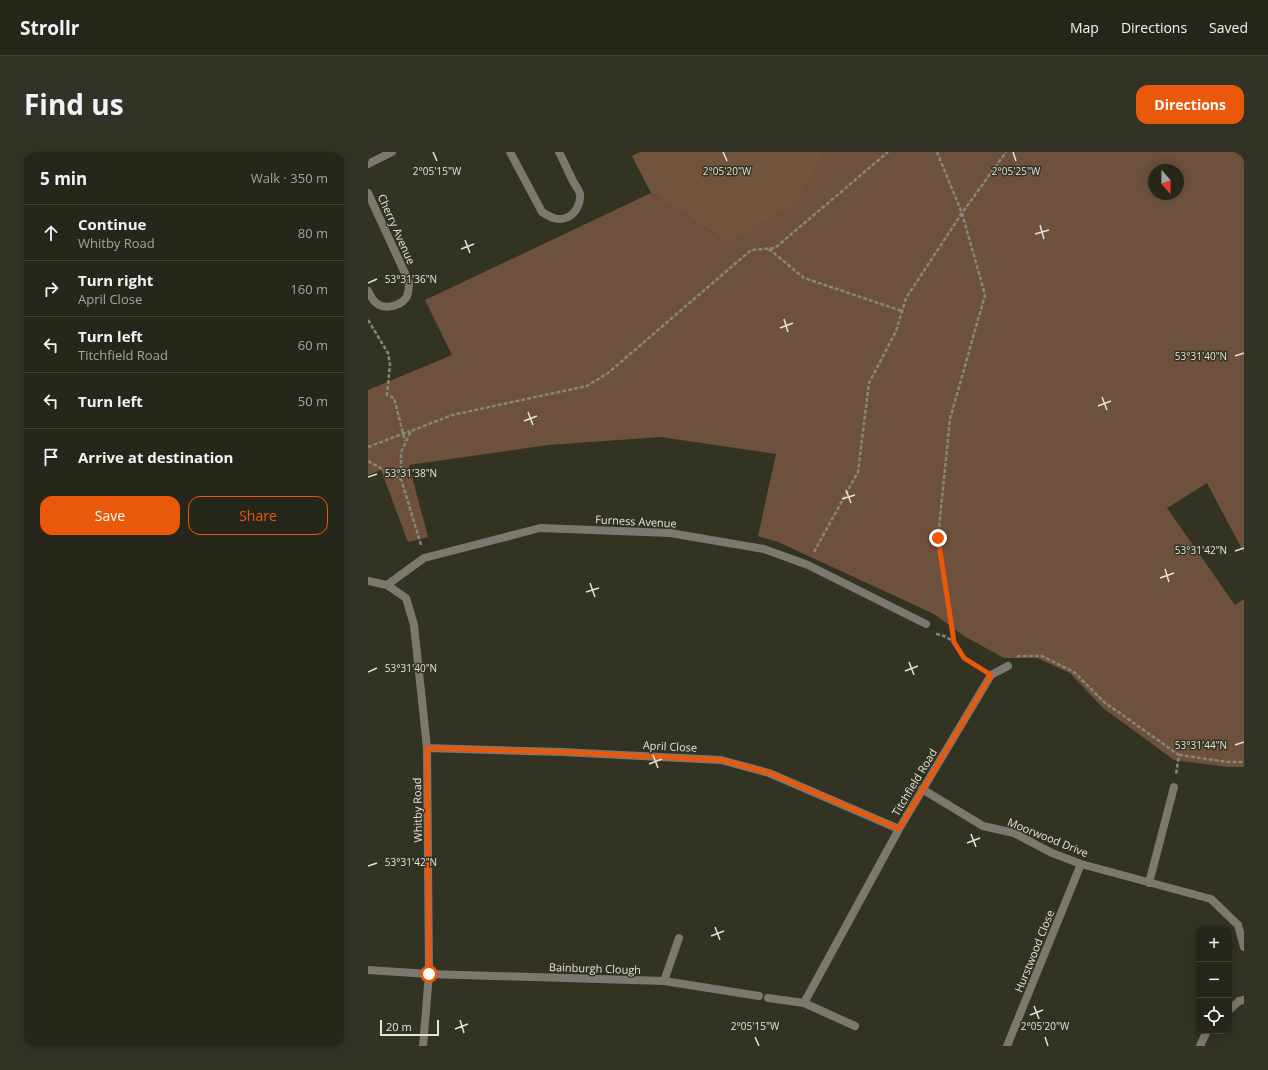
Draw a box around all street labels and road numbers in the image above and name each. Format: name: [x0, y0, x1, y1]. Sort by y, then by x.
street label: Cherry Avenue: [375, 191, 419, 267]
street label: Furness Avenue: [595, 511, 677, 531]
street label: April Close: [642, 737, 698, 755]
street label: Titchfield Road: [888, 746, 940, 818]
street label: Whitby Road: [409, 777, 425, 843]
street label: Moorwood Drive: [1005, 814, 1091, 860]
street label: Hurstwood Close: [1011, 908, 1057, 994]
street label: Bainburgh Clough: [549, 959, 641, 977]

